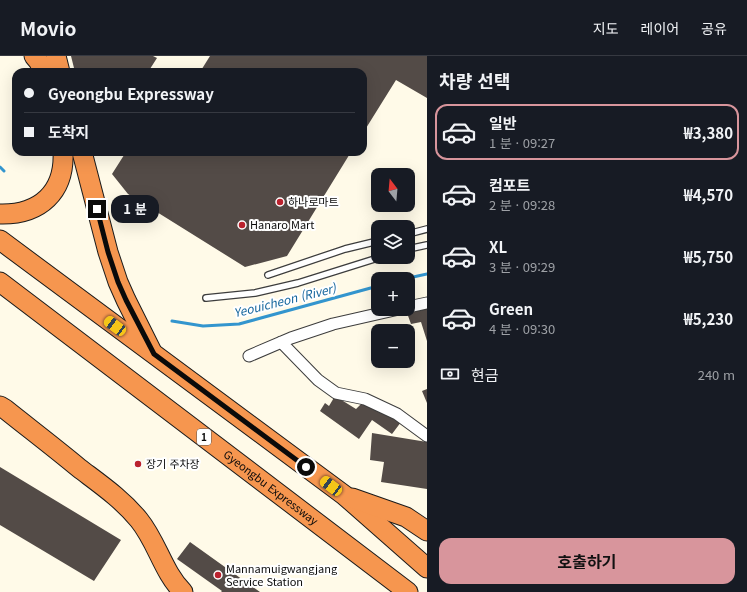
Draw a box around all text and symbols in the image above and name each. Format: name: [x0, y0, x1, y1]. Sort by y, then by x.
text: Movio: [20, 14, 76, 41]
text: 지도: [593, 18, 619, 38]
text: 레이어: [641, 18, 679, 38]
text: 공유: [701, 18, 727, 38]
text: 차량 선택: [439, 67, 510, 93]
text: Gyeongbu Expressway: [48, 83, 214, 104]
text: 일반: [489, 112, 517, 133]
icon: car: [441, 114, 477, 150]
text: 도착지: [48, 121, 89, 142]
text: ₩3,380: [684, 122, 733, 143]
text: 1 분 · 09:27: [489, 133, 555, 152]
north arrow: [371, 168, 415, 212]
map controls: [371, 168, 415, 368]
text: 컴포트: [489, 174, 530, 195]
icon: car: [441, 176, 477, 212]
text: ₩4,570: [684, 184, 733, 205]
place label: 하나로마트: [288, 193, 339, 209]
callout: 1 분: [111, 195, 159, 223]
text: 2 분 · 09:28: [489, 195, 555, 214]
marker: 하나로마트: [275, 197, 285, 207]
text: 1 분: [123, 199, 147, 218]
route end: [88, 200, 106, 218]
place label: Hanaro Mart: [250, 216, 315, 232]
marker: Hanaro Mart: [237, 220, 247, 230]
button: layers: [371, 220, 415, 264]
text: XL: [489, 236, 507, 257]
icon: car: [441, 238, 477, 274]
text: ₩5,750: [684, 246, 733, 267]
text: 3 분 · 09:29: [489, 257, 555, 276]
button: +: [371, 272, 415, 316]
water label: Yeouicheon (River): [232, 278, 338, 320]
text: Green: [489, 298, 533, 319]
icon: car: [441, 300, 477, 336]
text: ₩5,230: [684, 308, 733, 329]
car: [102, 314, 128, 338]
text: 4 분 · 09:30: [489, 319, 555, 338]
button: −: [371, 324, 415, 368]
icon: cash: [439, 363, 461, 385]
text: 현금: [471, 364, 499, 385]
text: 240 m: [698, 365, 735, 384]
road number: 1: [197, 429, 211, 445]
street label: Gyeongbu Expressway: [221, 446, 322, 528]
place label: 장기 주차장: [146, 455, 200, 471]
route start: [297, 458, 315, 476]
marker: 장기 주차장: [133, 459, 143, 469]
car: [318, 474, 344, 498]
button: 호출하기: [439, 538, 735, 584]
place label: Mannamuigwangjang Service Station: [226, 560, 338, 589]
marker: Mannamuigwangjang Service Station: [213, 570, 223, 580]

